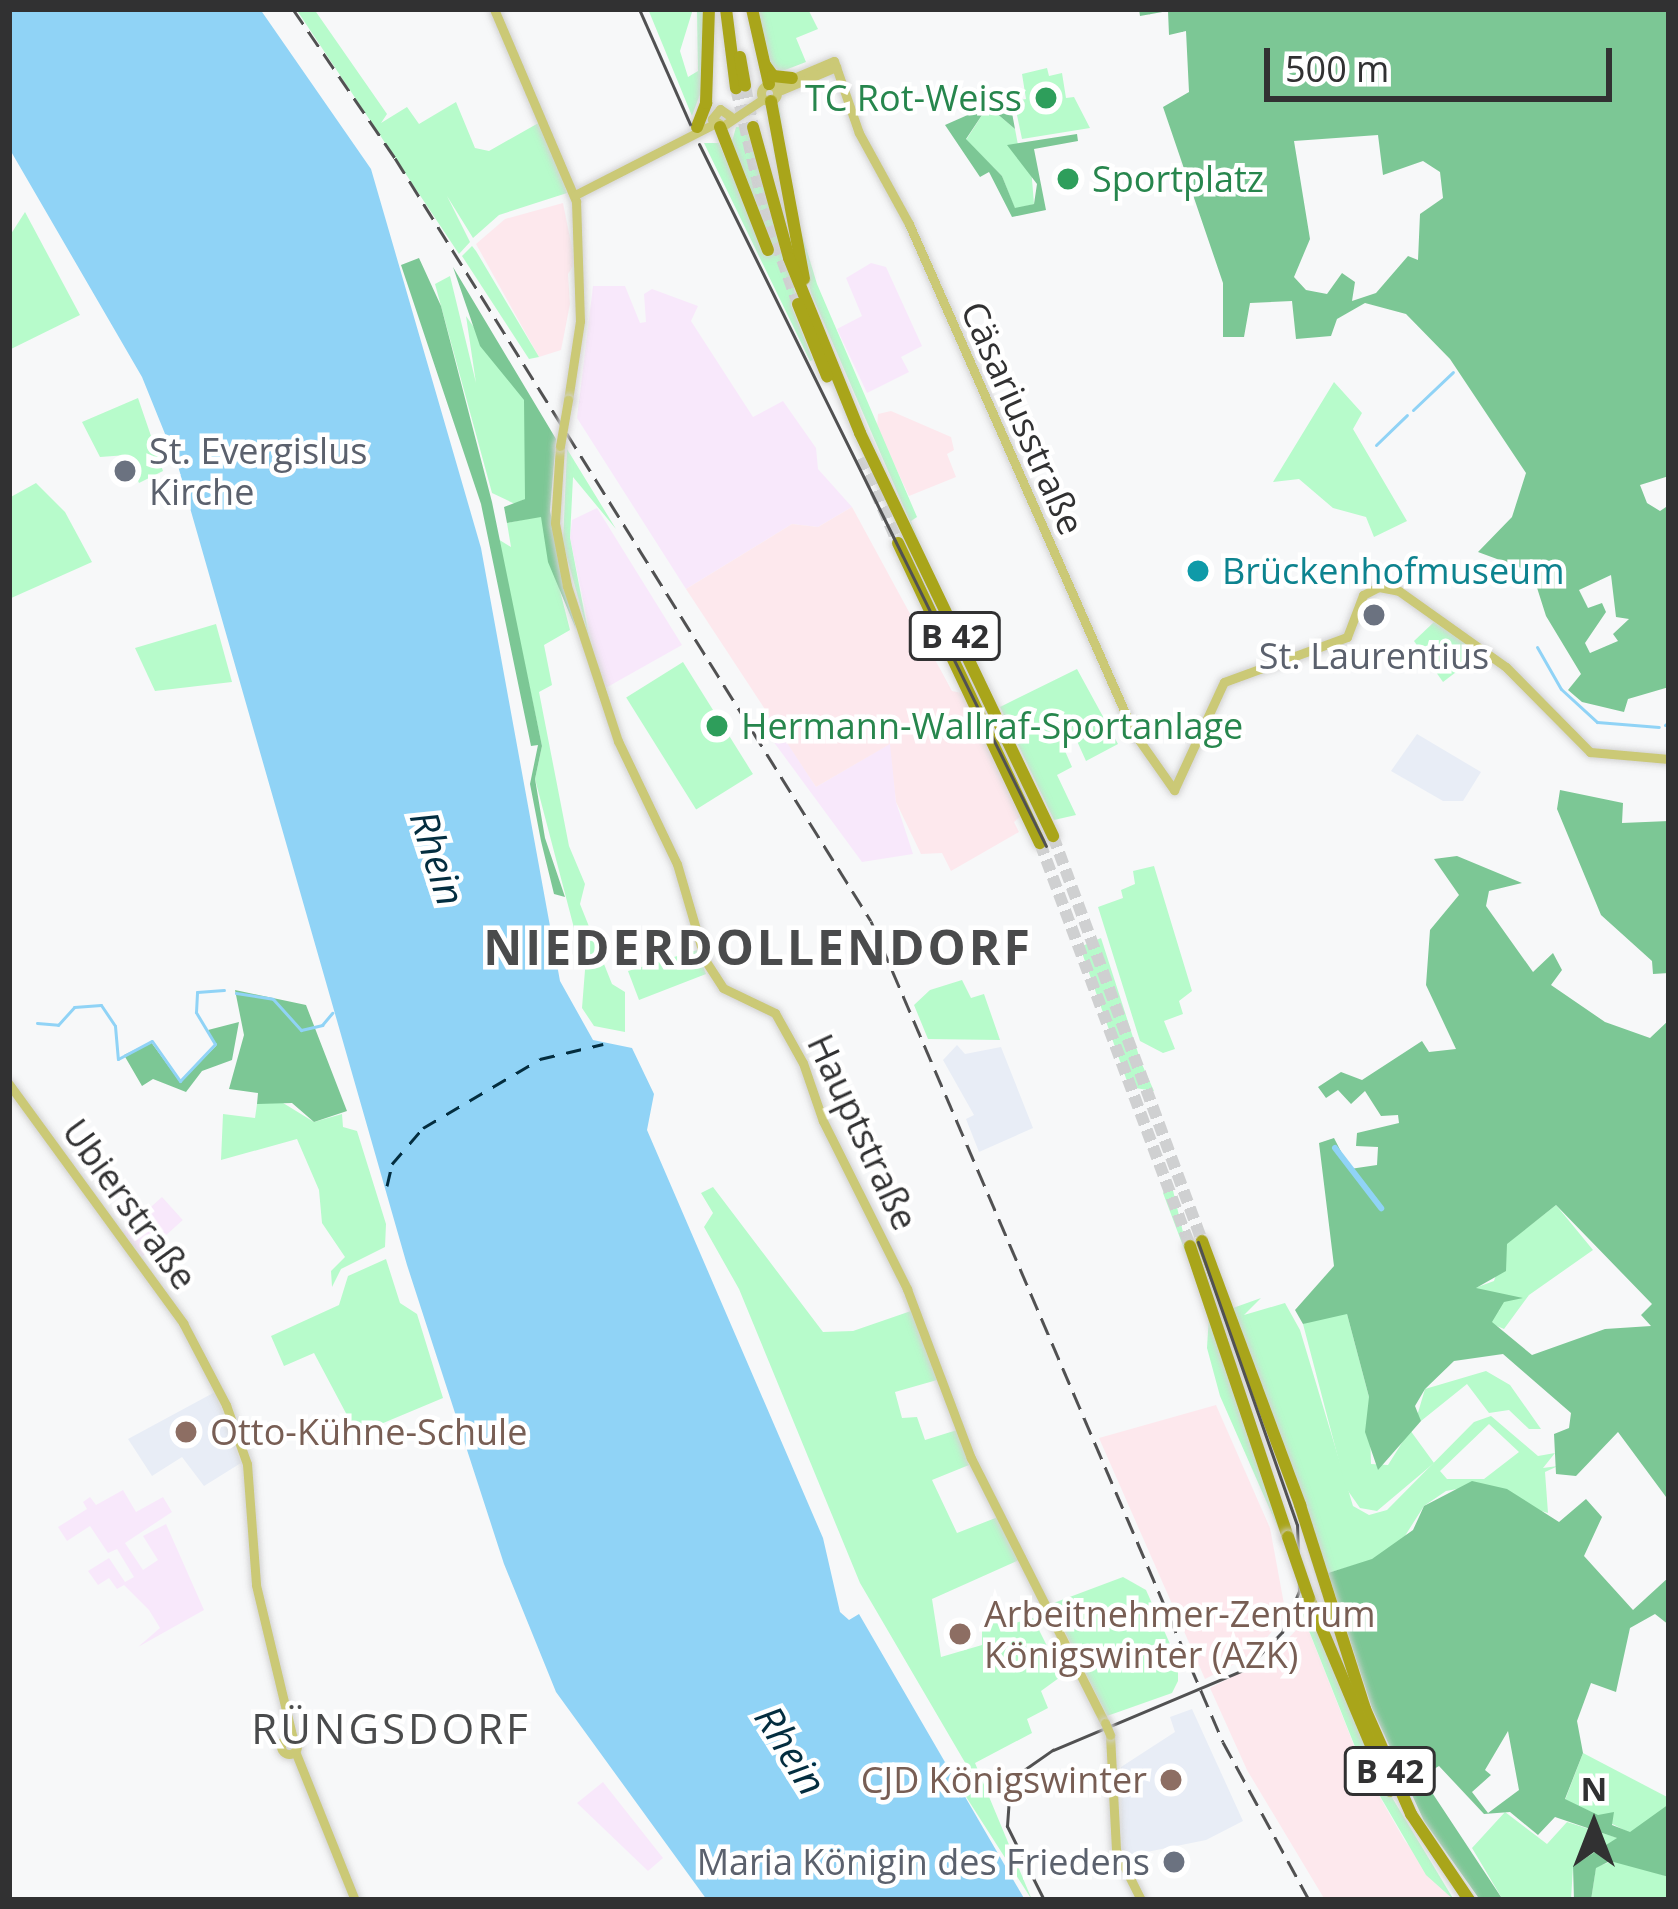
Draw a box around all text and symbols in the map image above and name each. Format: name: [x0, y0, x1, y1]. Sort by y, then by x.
scale bar: [1270, 24, 1618, 98]
text: 500 m: [1285, 44, 1389, 93]
place label: TC Rot-Weiss: [805, 76, 1022, 120]
marker: TC Rot-Weiss: [1033, 85, 1059, 111]
place label: Sportplatz: [1092, 157, 1264, 201]
marker: Sportplatz: [1055, 166, 1081, 192]
street label: Cäsariusstraße: [952, 295, 1094, 541]
place label: St. Evergislus Kirche: [149, 428, 367, 513]
marker: St. Evergislus Kirche: [112, 458, 138, 484]
place label: Brückenhofmuseum: [1222, 549, 1565, 593]
marker: Brückenhofmuseum: [1185, 558, 1211, 584]
marker: St. Laurentius: [1361, 602, 1387, 628]
road number: B 42: [907, 609, 1003, 663]
place label: St. Laurentius: [1259, 634, 1489, 678]
place label: Hermann-Wallraf-Sportanlage: [741, 704, 1243, 748]
marker: Hermann-Wallraf-Sportanlage: [704, 713, 730, 739]
water label: Rhein: [401, 805, 475, 911]
district label: NIEDERDOLLENDORF: [483, 918, 1033, 976]
street label: Hauptstraße: [799, 1027, 927, 1237]
street label: Ubierstraße: [54, 1111, 206, 1297]
place label: Otto-Kühne-Schule: [210, 1410, 527, 1454]
marker: Otto-Kühne-Schule: [173, 1419, 199, 1445]
place label: Arbeitnehmer-Zentrum Königswinter (AZK): [984, 1591, 1376, 1676]
marker: Arbeitnehmer-Zentrum Königswinter (AZK): [947, 1621, 973, 1647]
water label: Rhein: [746, 1697, 836, 1803]
district label: RÜNGSDORF: [251, 1703, 531, 1753]
road number: B 42: [1342, 1744, 1438, 1798]
place label: CJD Königswinter: [861, 1758, 1147, 1802]
north arrow: [1534, 1765, 1654, 1885]
text: N: [1581, 1766, 1607, 1811]
marker: CJD Königswinter: [1158, 1767, 1184, 1793]
place label: Maria Königin des Friedens: [697, 1840, 1150, 1884]
marker: Maria Königin des Friedens: [1161, 1849, 1187, 1875]

